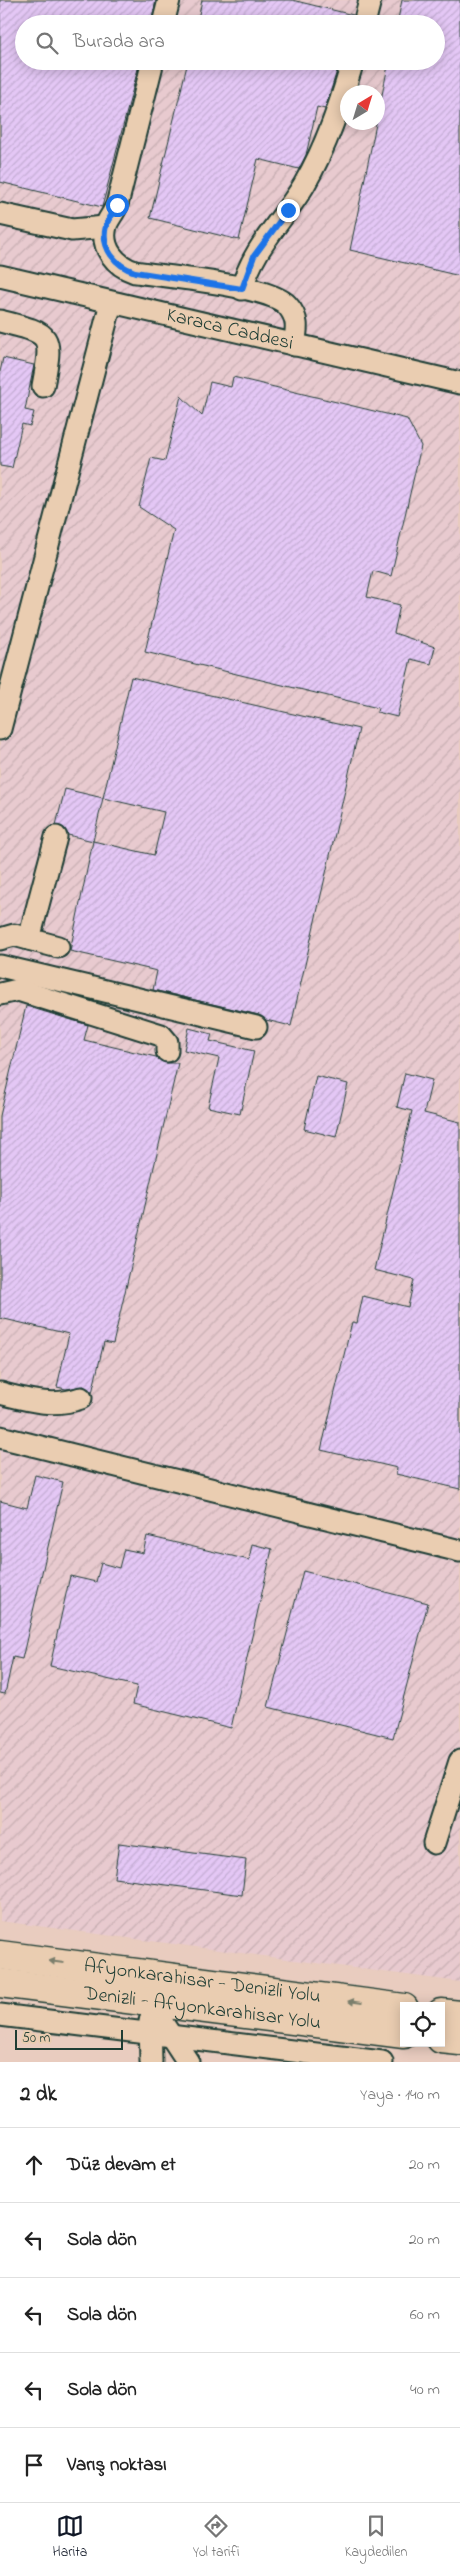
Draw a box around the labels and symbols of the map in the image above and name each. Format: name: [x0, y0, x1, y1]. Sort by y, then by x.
north arrow: [340, 85, 385, 130]
route start: [106, 194, 129, 217]
route end: [277, 199, 300, 222]
street label: Karaca Caddesi: [164, 301, 296, 358]
street label: Afyonkarahisar - Denizli Yolu: [82, 1952, 322, 2011]
one-way arrow: [47, 1958, 63, 1966]
street label: Denizli - Afyonkarahisar Yolu: [81, 1979, 323, 2038]
one-way arrow: [347, 1998, 363, 2006]
scale bar: [15, 2027, 122, 2050]

